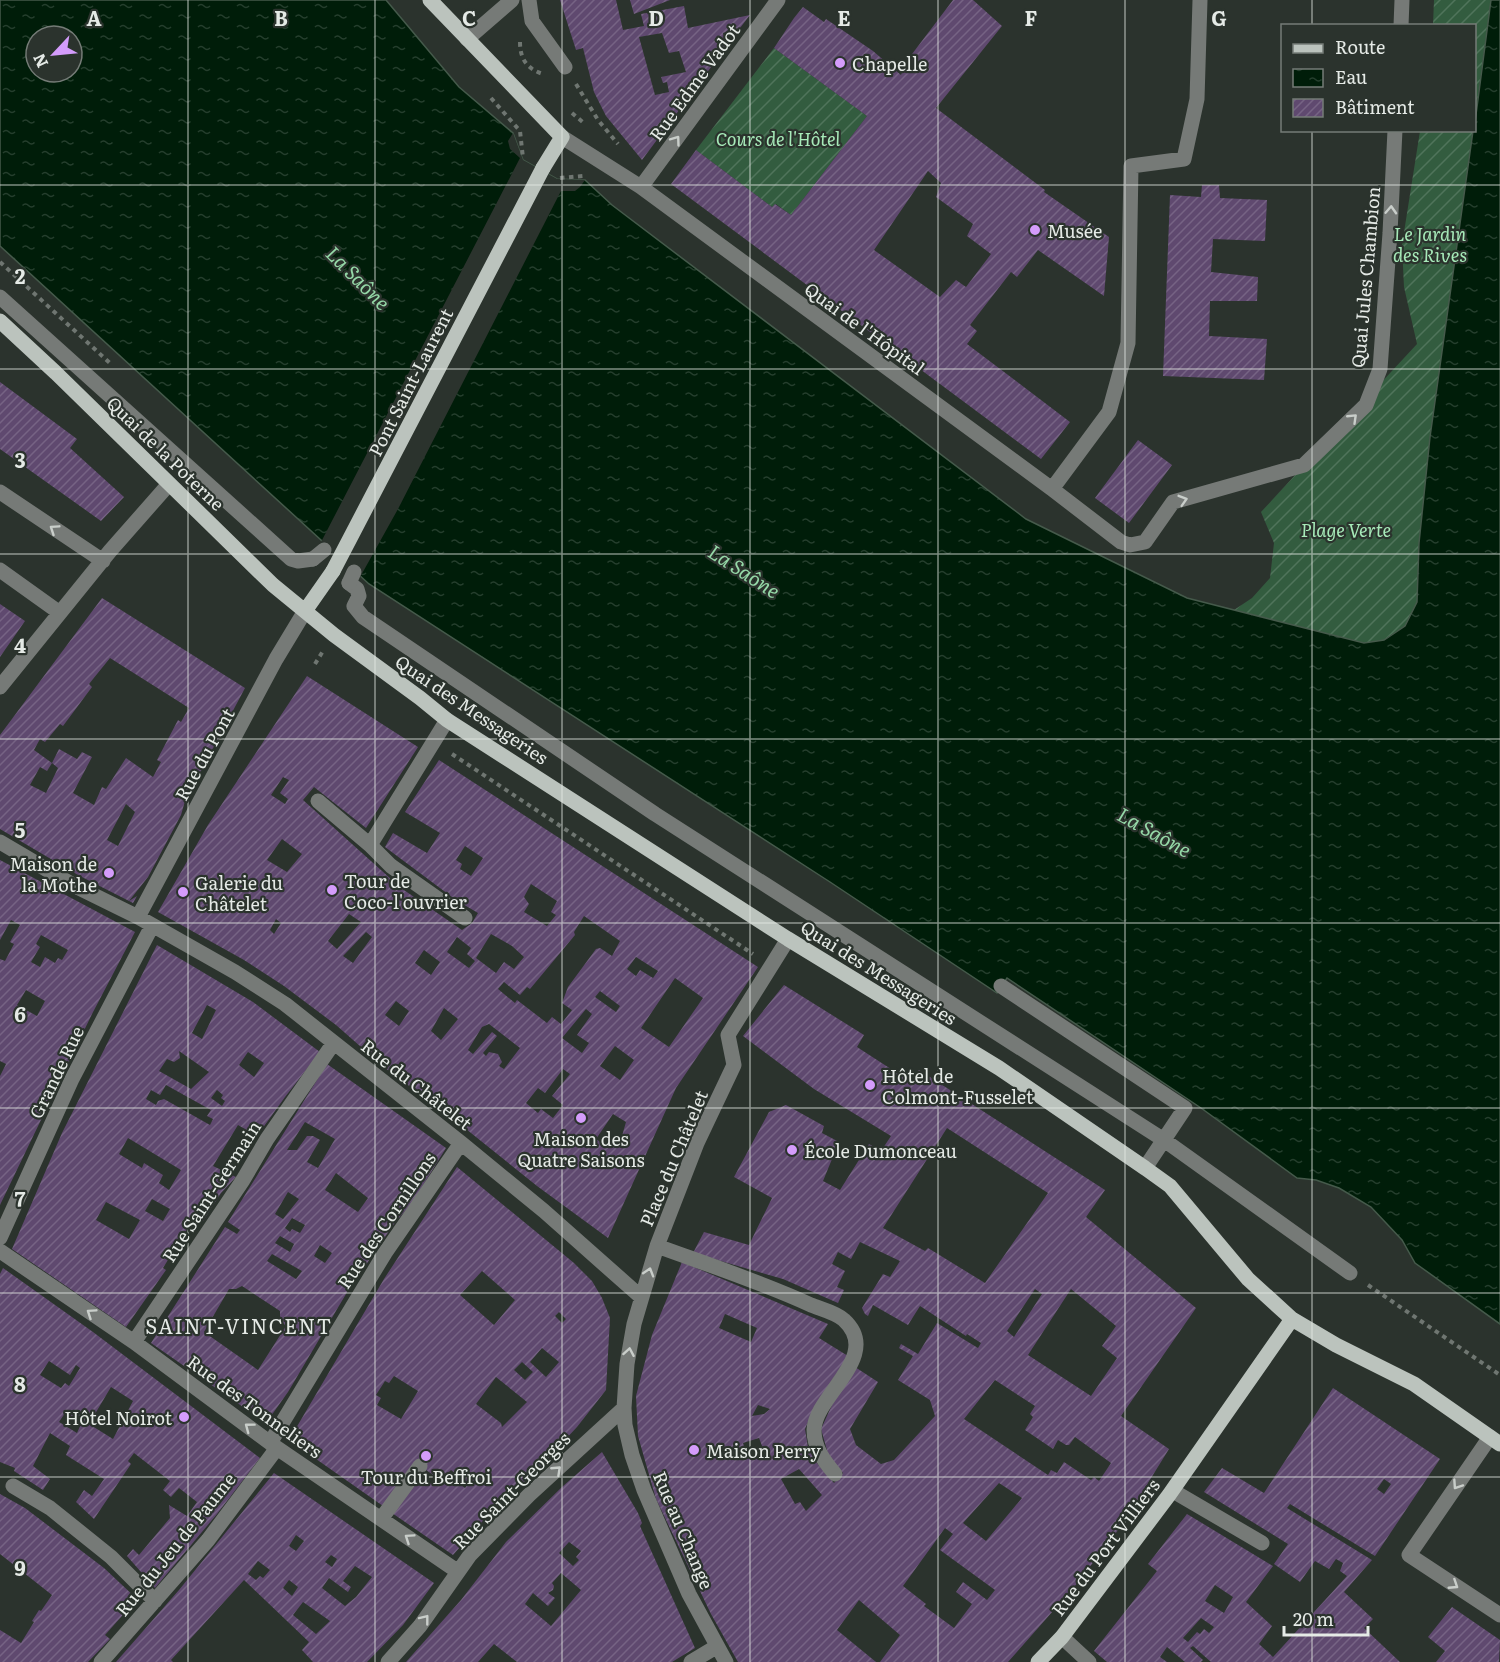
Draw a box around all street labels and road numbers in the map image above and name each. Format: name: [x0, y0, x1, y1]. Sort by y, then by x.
street label: Rue Edme Vadot: [642, 17, 746, 146]
street label: Quai Jules Chambion: [1344, 185, 1386, 369]
street label: Quai de l'Hôpital: [799, 275, 931, 381]
street label: Pont Saint-Laurent: [361, 303, 459, 461]
street label: Quai de la Poterne: [101, 390, 231, 516]
street label: Quai des Messageries: [390, 648, 554, 770]
street label: Rue du Pont: [167, 702, 241, 805]
street label: Quai des Messageries: [796, 913, 962, 1031]
street label: Grande Rue: [22, 1021, 90, 1123]
street label: Rue du Châtelet: [356, 1032, 479, 1136]
street label: Place du Châtelet: [632, 1085, 714, 1230]
street label: Rue Saint-Germain: [155, 1115, 267, 1267]
street label: Rue des Cornillons: [330, 1146, 442, 1294]
street label: Rue des Tonneliers: [182, 1348, 328, 1464]
street label: Rue Saint-Georges: [446, 1425, 576, 1555]
street label: Rue du Jeu de Paume: [109, 1466, 241, 1622]
street label: Rue au Change: [647, 1467, 721, 1593]
street label: Rue du Port Villiers: [1044, 1473, 1166, 1621]

